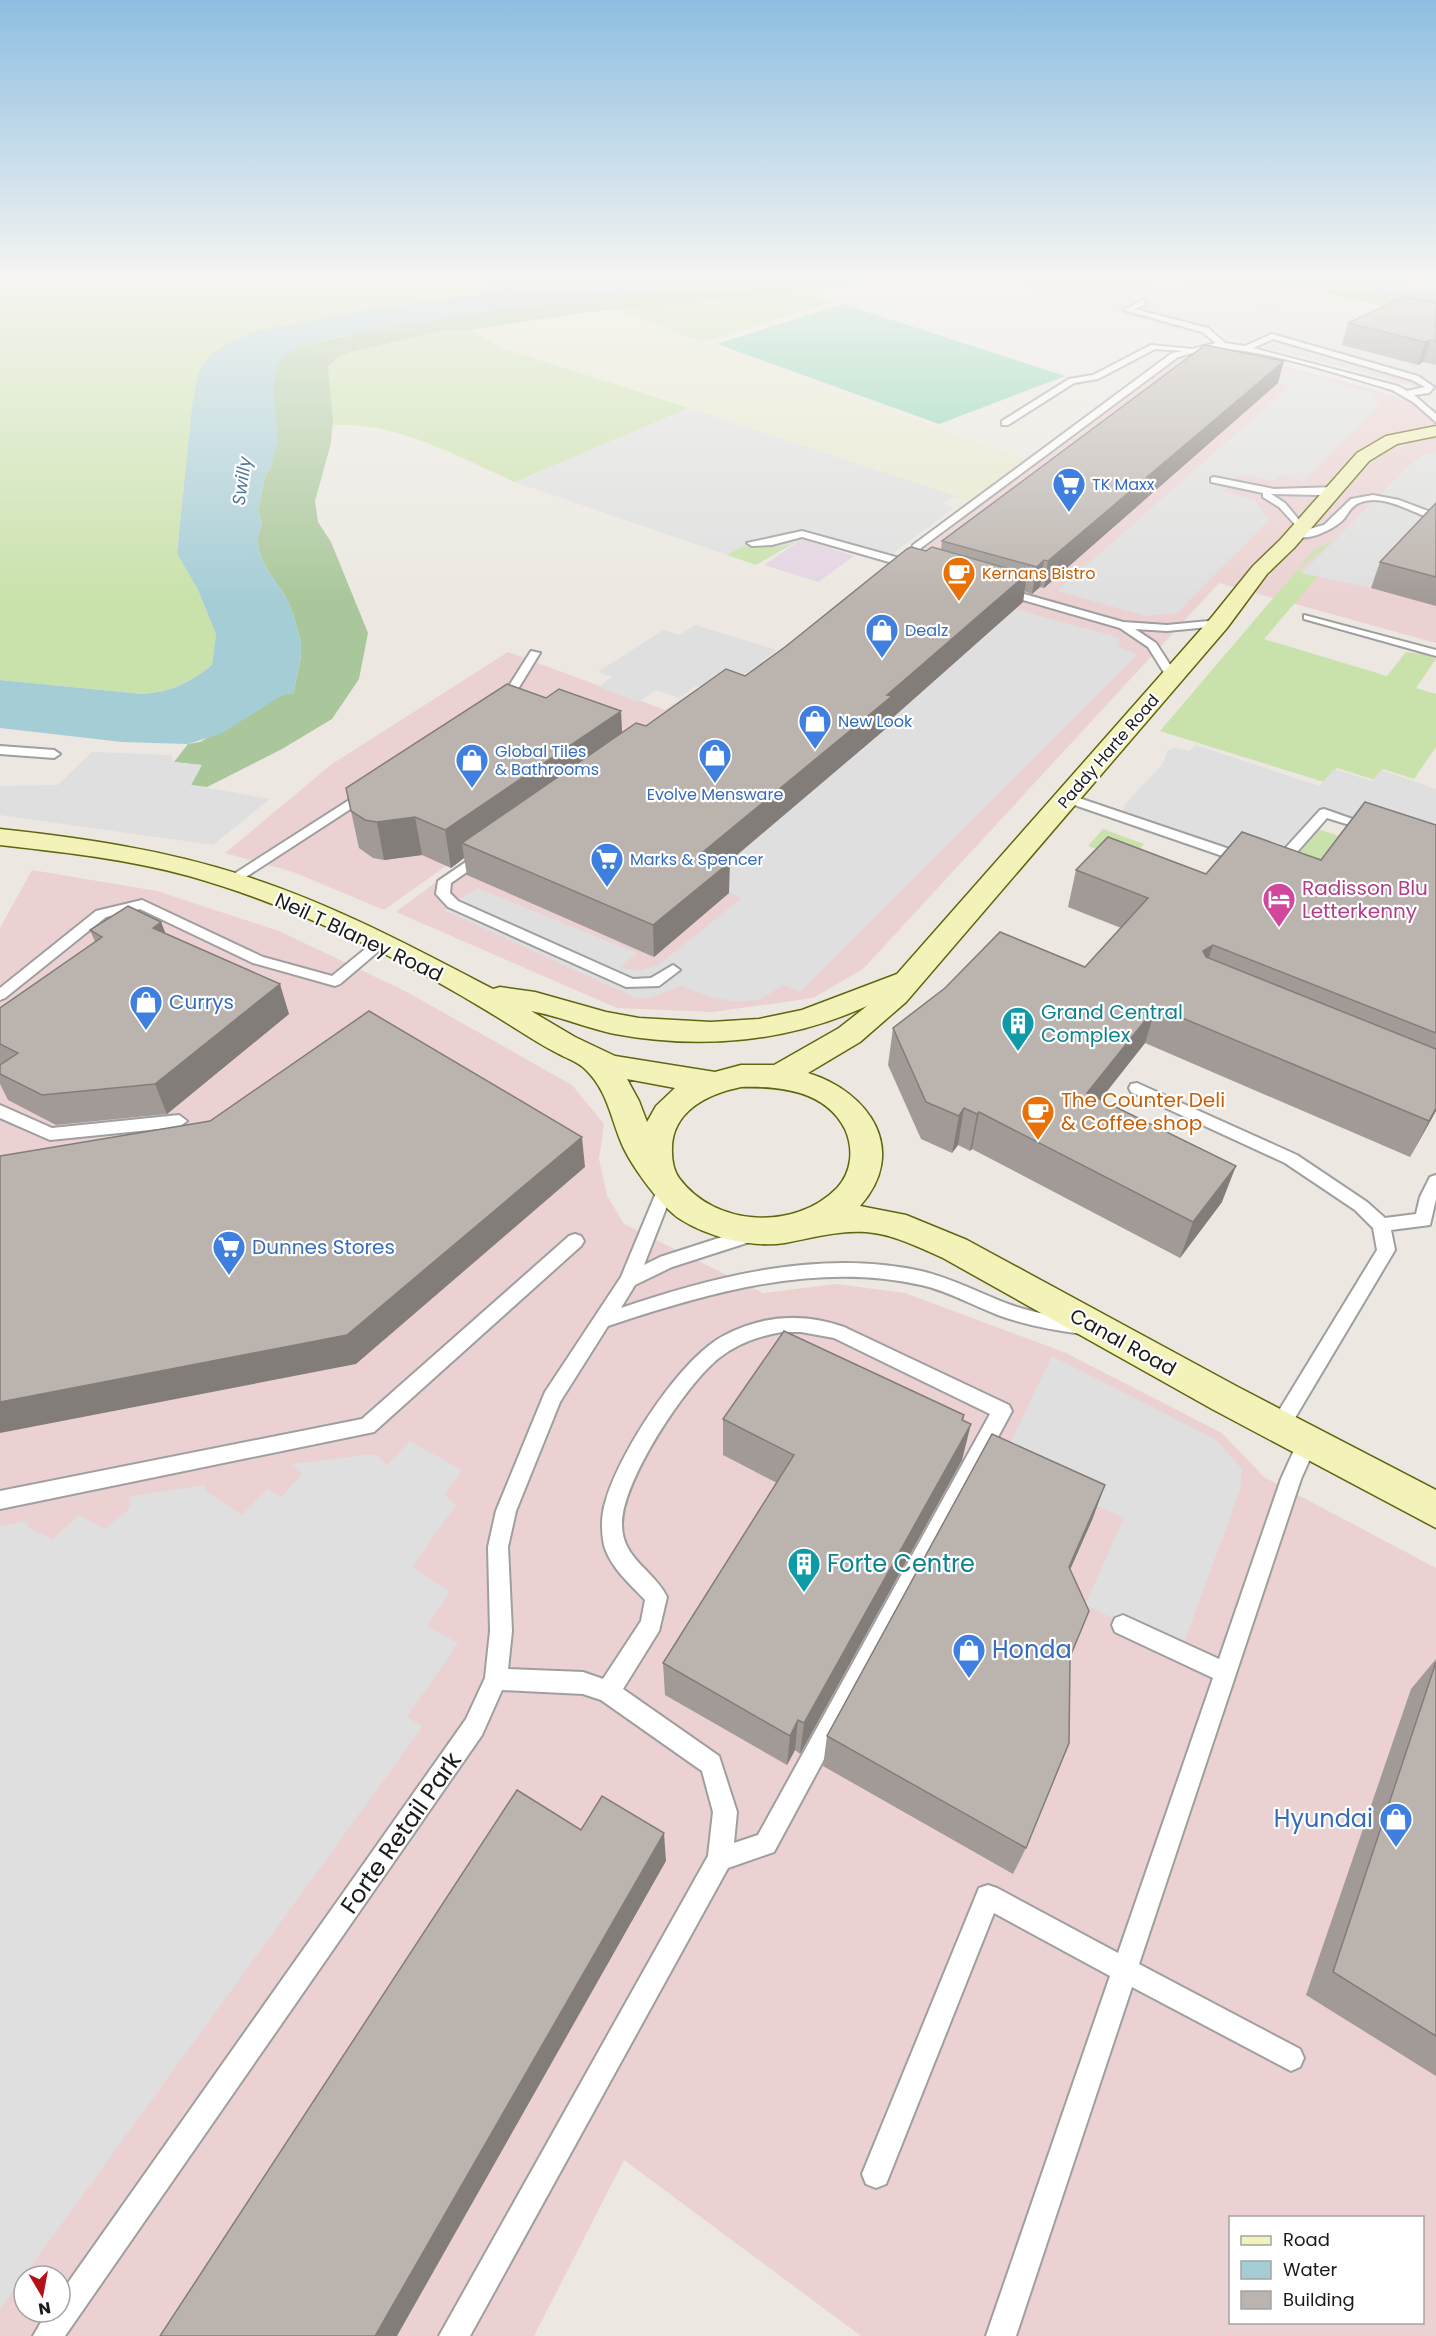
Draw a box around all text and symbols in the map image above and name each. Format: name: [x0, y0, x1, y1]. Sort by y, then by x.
water label: Swilly: [226, 454, 257, 507]
supermarket icon: TK Maxx: [1051, 466, 1087, 513]
place label: TK Maxx: [1092, 473, 1155, 496]
cafe icon: Kernans Bistro: [941, 555, 977, 602]
place label: Kernans Bistro: [982, 562, 1096, 585]
shop icon: Dealz: [864, 612, 900, 659]
place label: Dealz: [905, 619, 948, 642]
street label: Paddy Harte Road: [1052, 689, 1164, 813]
shop icon: New Look: [797, 703, 833, 750]
place label: New Look: [838, 710, 913, 733]
shop icon: Evolve Mensware: [697, 737, 733, 784]
place label: Global Tiles & Bathrooms: [495, 740, 599, 781]
shop icon: Global Tiles & Bathrooms: [454, 742, 490, 789]
place label: Evolve Mensware: [647, 783, 783, 806]
supermarket icon: Marks & Spencer: [589, 841, 625, 888]
place label: Marks & Spencer: [630, 848, 764, 871]
place label: Radisson Blu Letterkenny: [1302, 874, 1428, 925]
hotel icon: Radisson Blu Letterkenny: [1261, 881, 1297, 928]
street label: Neil T Blaney Road: [270, 886, 448, 988]
shop icon: Currys: [128, 984, 164, 1031]
place label: Currys: [169, 988, 234, 1016]
place label: Grand Central Complex: [1041, 998, 1183, 1049]
building icon: Grand Central Complex: [1000, 1005, 1036, 1052]
place label: The Counter Deli & Coffee shop: [1061, 1086, 1225, 1137]
cafe icon: The Counter Deli & Coffee shop: [1020, 1094, 1056, 1141]
supermarket icon: Dunnes Stores: [211, 1229, 247, 1276]
place label: Dunnes Stores: [252, 1233, 395, 1261]
street label: Canal Road: [1065, 1301, 1181, 1383]
building icon: Forte Centre: [786, 1546, 822, 1593]
place label: Forte Centre: [827, 1547, 975, 1580]
shop icon: Honda: [951, 1632, 987, 1679]
place label: Honda: [992, 1633, 1072, 1666]
street label: Forte Retail Park: [332, 1745, 469, 1920]
shop icon: Hyundai: [1378, 1801, 1414, 1848]
place label: Hyundai: [1274, 1802, 1373, 1835]
legend: [1229, 2216, 1424, 2324]
text: Road: [1283, 2227, 1330, 2252]
text: Water: [1283, 2257, 1337, 2282]
north arrow: [12, 2264, 72, 2324]
text: Building: [1283, 2287, 1355, 2312]
text: N: [37, 2296, 52, 2321]

